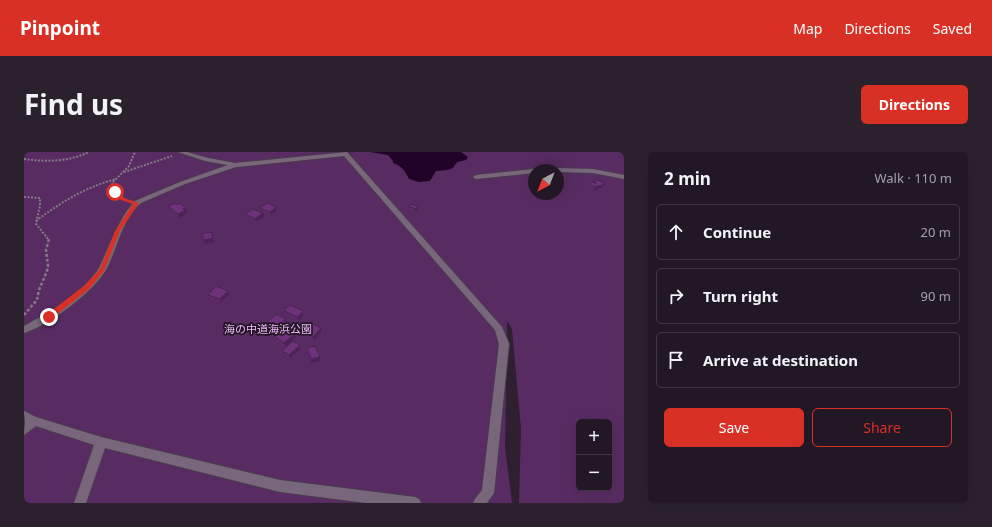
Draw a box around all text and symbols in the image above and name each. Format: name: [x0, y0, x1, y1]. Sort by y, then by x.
text: Pinpoint: [20, 15, 100, 41]
text: Map: [793, 19, 822, 38]
text: Directions: [844, 19, 911, 38]
text: Saved: [933, 19, 972, 38]
text: Find us: [24, 85, 123, 123]
button: Directions: [861, 85, 968, 124]
north arrow: [528, 164, 564, 200]
text: 2 min: [664, 167, 711, 190]
text: Walk · 110 m: [874, 169, 952, 187]
route start: [106, 183, 124, 201]
icon: ahead: [665, 221, 687, 243]
text: Continue: [703, 222, 771, 242]
text: 20 m: [921, 223, 951, 241]
icon: right: [665, 285, 687, 307]
text: Turn right: [703, 286, 778, 306]
text: 90 m: [921, 287, 951, 305]
route end: [40, 308, 58, 326]
park label: 海の中道海浜公園: [224, 321, 312, 336]
icon: arrive: [665, 349, 687, 371]
text: Arrive at destination: [703, 350, 858, 370]
button: Save: [664, 408, 804, 447]
button: Share: [812, 408, 952, 447]
map controls: [576, 419, 612, 491]
button: +: [576, 419, 612, 455]
button: −: [576, 455, 612, 491]

